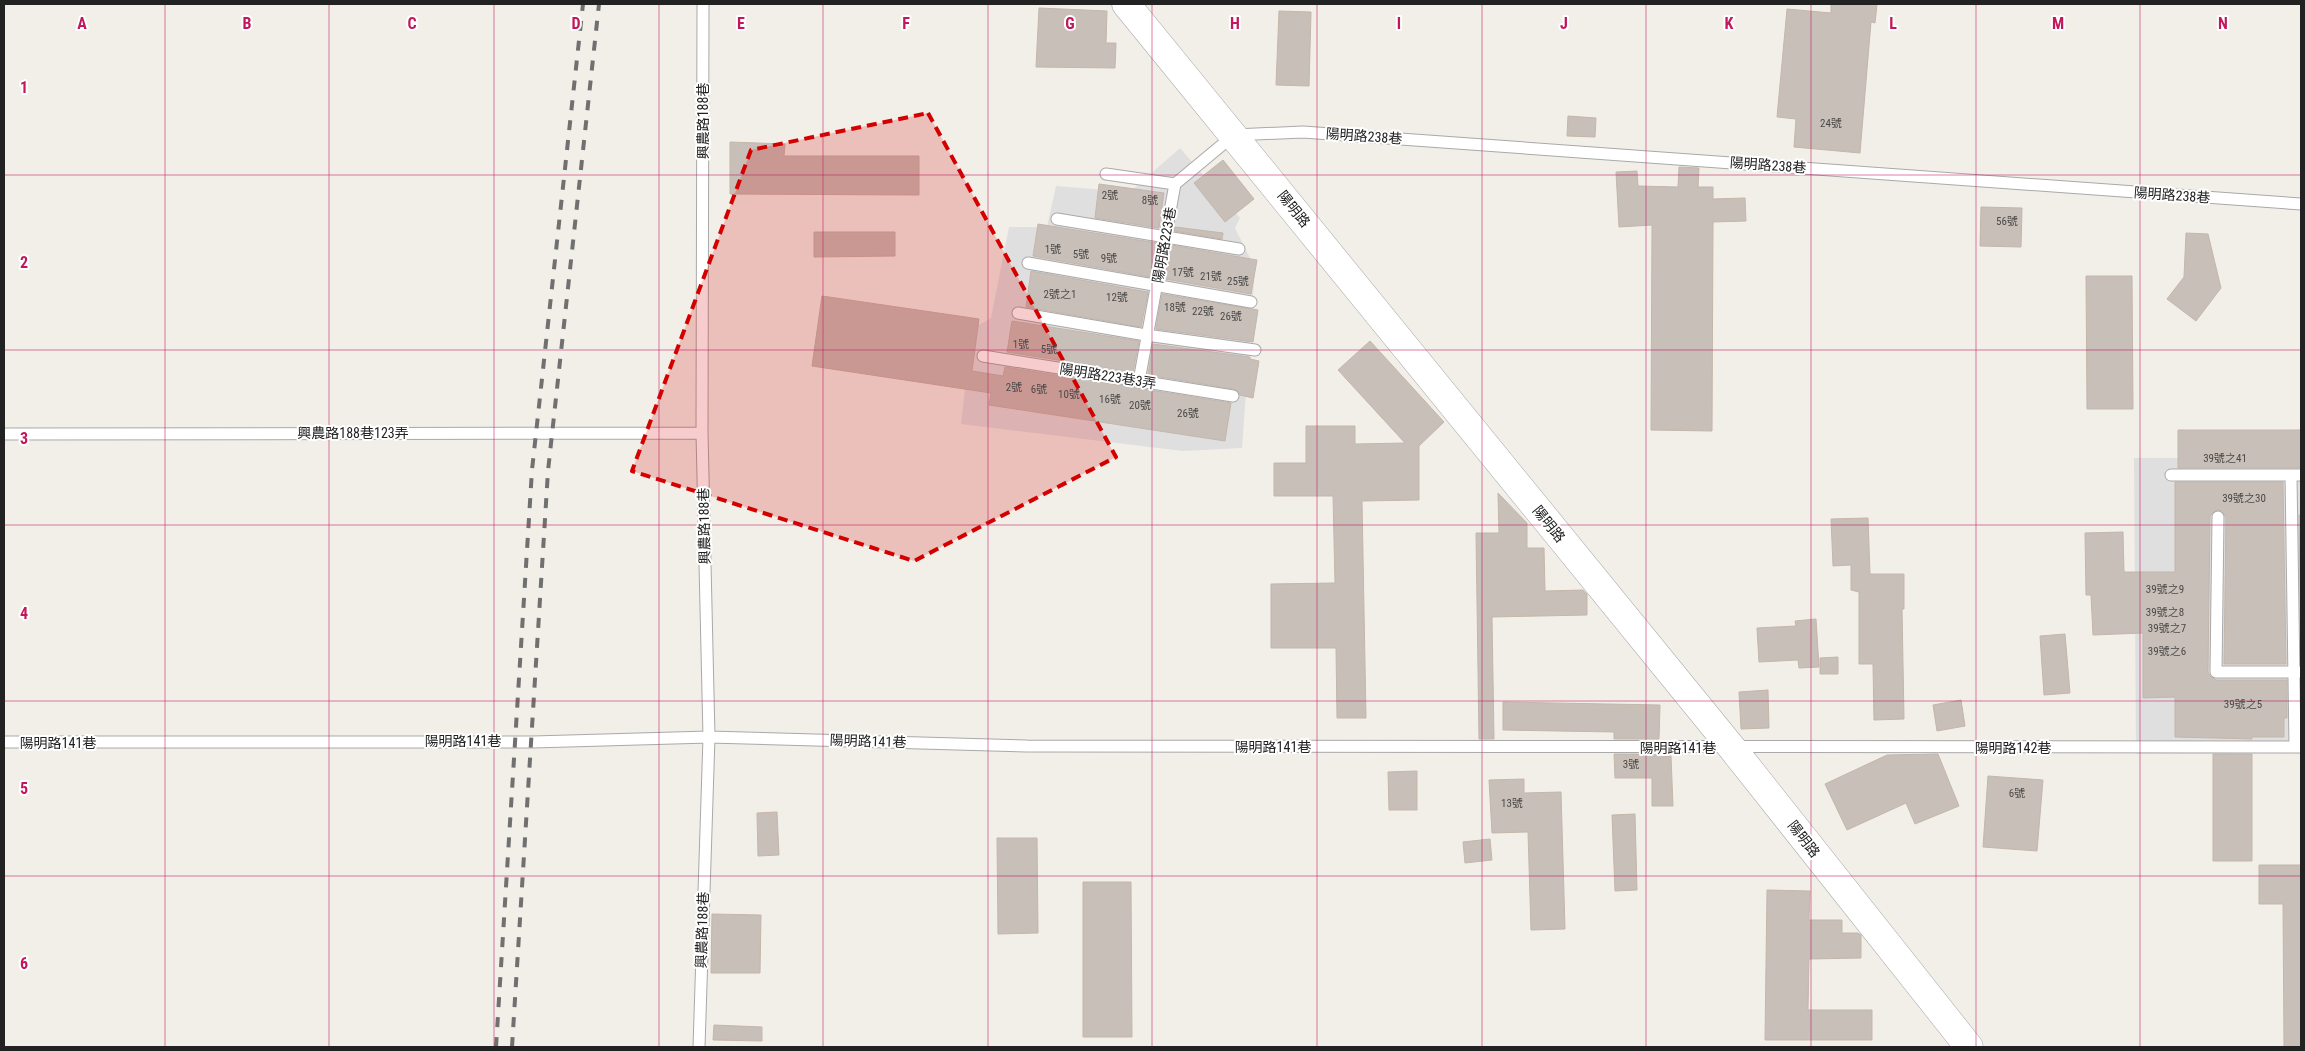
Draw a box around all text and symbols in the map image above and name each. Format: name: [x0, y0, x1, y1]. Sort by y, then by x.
text: A: [77, 14, 87, 33]
text: B: [243, 14, 252, 33]
text: C: [407, 14, 417, 33]
text: D: [571, 14, 581, 33]
text: E: [737, 14, 745, 33]
text: F: [902, 14, 910, 33]
text: G: [1065, 14, 1075, 33]
text: H: [1230, 14, 1240, 33]
text: I: [1397, 14, 1401, 33]
text: J: [1560, 14, 1568, 33]
text: K: [1725, 14, 1734, 33]
text: L: [1889, 14, 1897, 33]
text: M: [2052, 14, 2064, 33]
text: N: [2218, 14, 2228, 33]
text: 1: [20, 78, 28, 97]
street label: 興農路188巷: [695, 83, 711, 159]
house number: 24號: [1820, 117, 1842, 130]
street label: 陽明路238巷: [1325, 125, 1403, 147]
street label: 陽明路238巷: [1729, 154, 1807, 176]
street label: 陽明路238巷: [2133, 184, 2211, 206]
street label: 陽明路: [1275, 188, 1313, 230]
house number: 2號: [1102, 189, 1118, 202]
house number: 8號: [1142, 194, 1158, 207]
street label: 陽明路223巷: [1149, 206, 1179, 284]
house number: 56號: [1996, 215, 2018, 228]
house number: 1號: [1045, 243, 1061, 256]
house number: 5號: [1073, 248, 1089, 261]
house number: 9號: [1101, 252, 1117, 265]
text: 2: [20, 253, 28, 272]
house number: 17號: [1172, 266, 1194, 279]
house number: 21號: [1200, 270, 1222, 283]
house number: 25號: [1227, 275, 1249, 288]
house number: 2號之1: [1044, 288, 1076, 301]
house number: 12號: [1106, 291, 1128, 304]
house number: 18號: [1164, 301, 1186, 314]
house number: 22號: [1192, 305, 1214, 318]
house number: 26號: [1220, 310, 1242, 323]
house number: 1號: [1013, 338, 1029, 351]
house number: 5號: [1041, 343, 1057, 356]
street label: 陽明路223巷3弄: [1059, 360, 1157, 392]
house number: 2號: [1006, 381, 1022, 394]
house number: 6號: [1031, 383, 1047, 396]
house number: 10號: [1058, 388, 1080, 401]
house number: 16號: [1099, 393, 1121, 406]
house number: 20號: [1129, 399, 1151, 412]
house number: 26號: [1177, 407, 1199, 420]
street label: 興農路188巷123弄: [297, 425, 409, 441]
text: 3: [20, 429, 28, 448]
house number: 39號之41: [2203, 452, 2247, 465]
street label: 興農路188巷: [695, 487, 713, 565]
house number: 39號之30: [2222, 492, 2266, 505]
street label: 陽明路: [1530, 503, 1568, 545]
house number: 39號之9: [2146, 583, 2184, 596]
text: 4: [20, 604, 28, 623]
house number: 39號之8: [2146, 606, 2184, 619]
house number: 39號之7: [2148, 622, 2186, 635]
house number: 39號之6: [2148, 645, 2186, 658]
house number: 39號之5: [2224, 698, 2262, 711]
street label: 陽明路141巷: [829, 732, 907, 750]
street label: 陽明路141巷: [425, 733, 501, 749]
street label: 陽明路141巷: [20, 735, 96, 751]
street label: 陽明路141巷: [1235, 739, 1311, 755]
street label: 陽明路141巷: [1640, 740, 1716, 756]
street label: 陽明路142巷: [1975, 740, 2051, 756]
house number: 3號: [1623, 758, 1639, 771]
text: 5: [20, 779, 28, 798]
house number: 6號: [2009, 787, 2025, 800]
house number: 13號: [1501, 797, 1523, 810]
street label: 陽明路: [1785, 818, 1823, 860]
street label: 興農路188巷: [693, 891, 711, 969]
text: 6: [20, 954, 28, 973]

